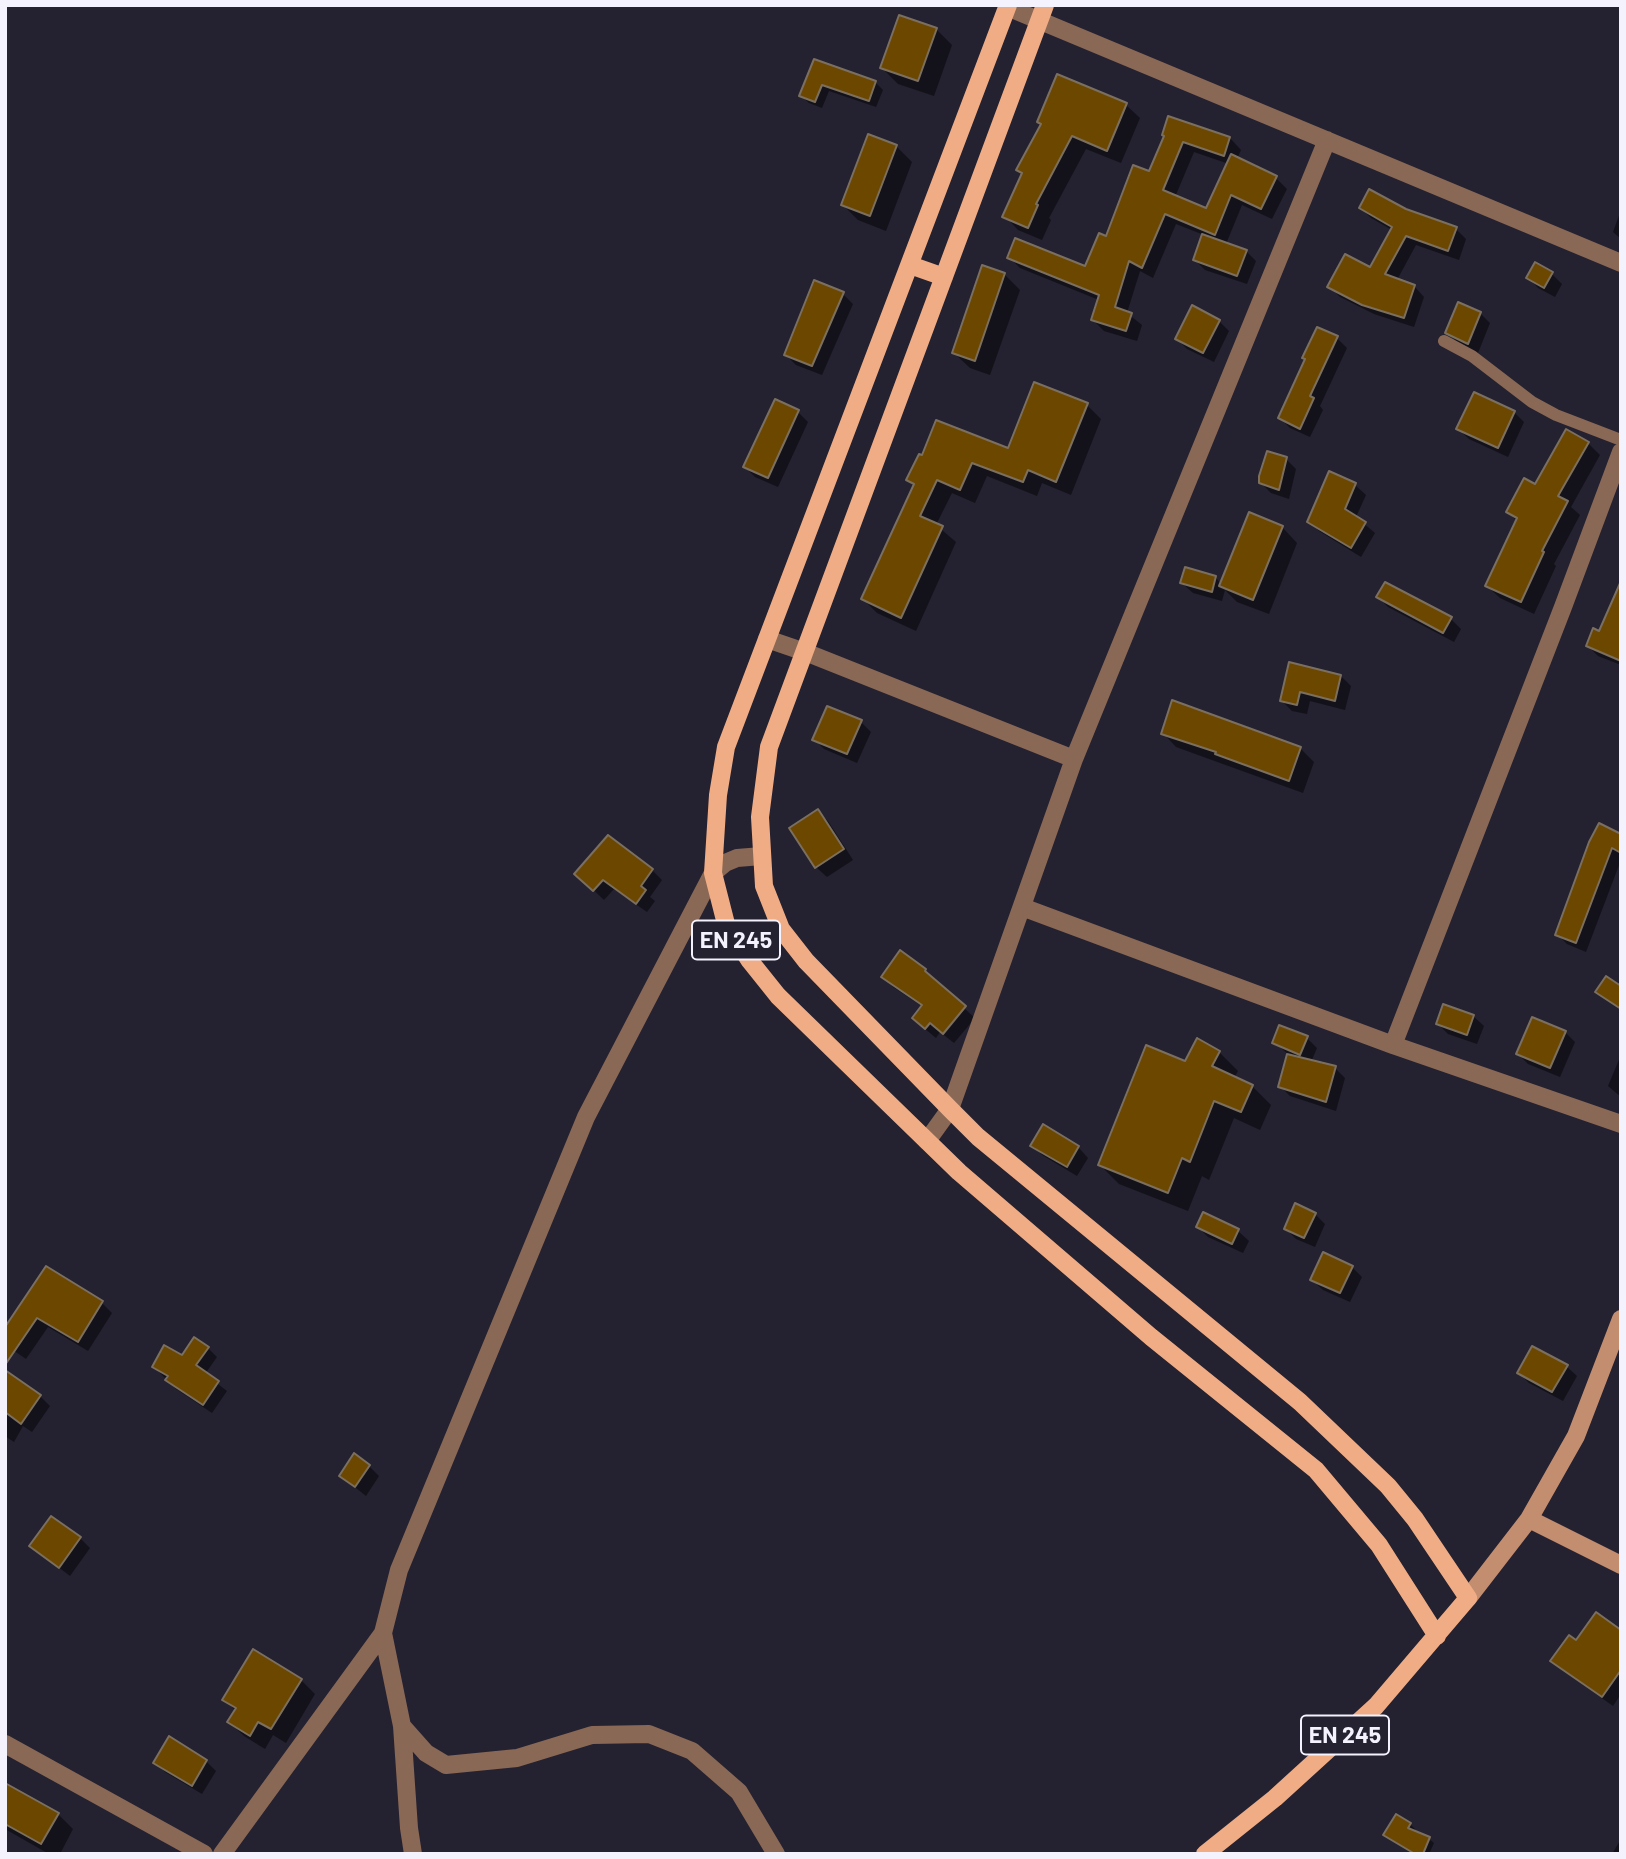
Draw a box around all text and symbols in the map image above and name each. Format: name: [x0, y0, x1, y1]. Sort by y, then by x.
road number: EN 245: [692, 920, 780, 959]
road number: EN 245: [1301, 1716, 1389, 1754]

